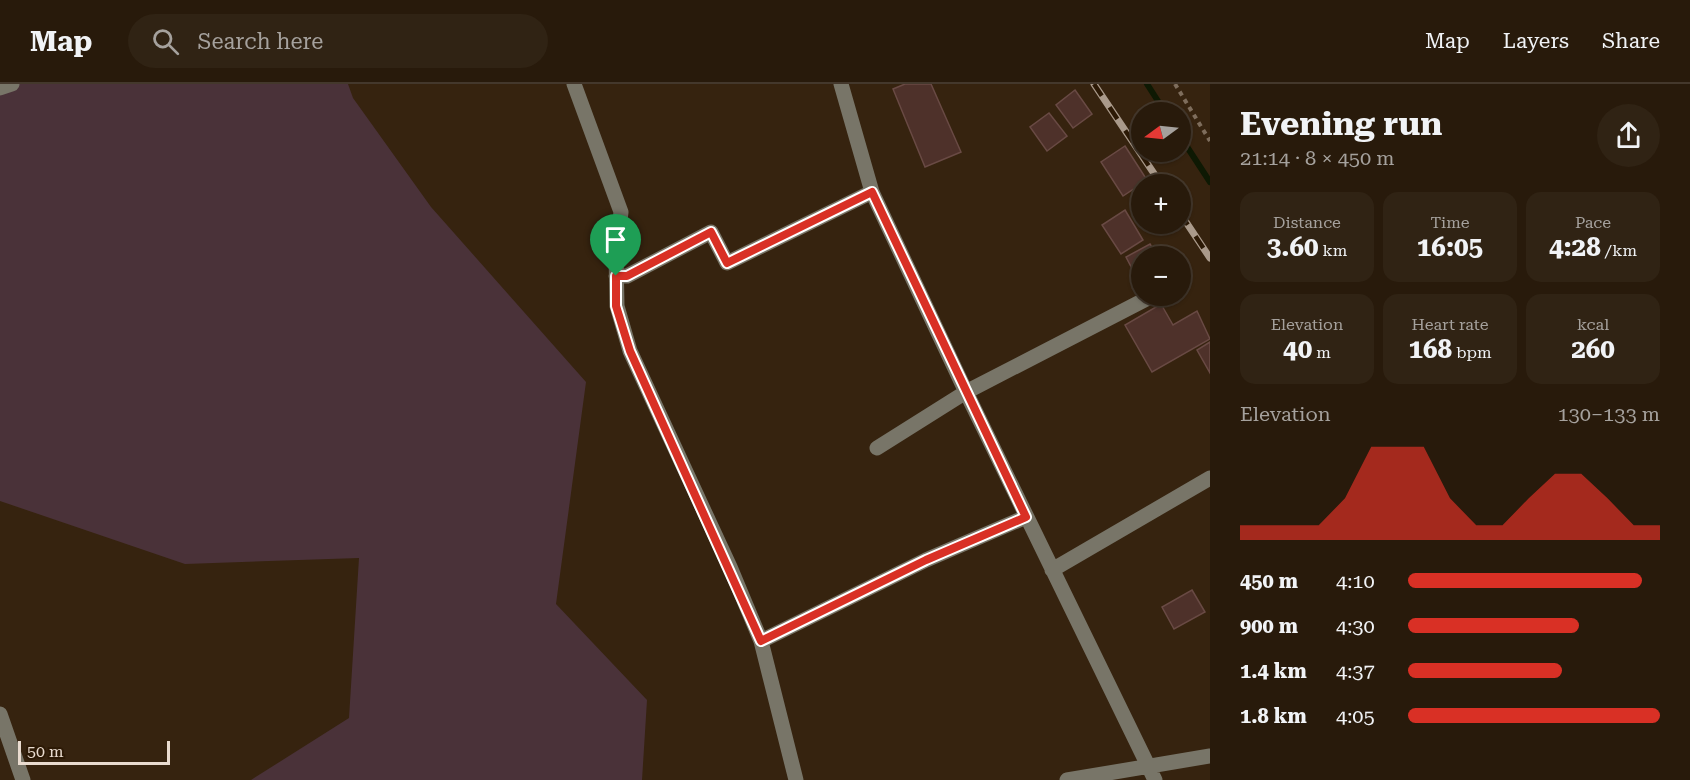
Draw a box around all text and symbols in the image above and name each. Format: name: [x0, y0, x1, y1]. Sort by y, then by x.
search box: [128, 14, 548, 68]
text: Map: [30, 25, 92, 58]
icon: search: [149, 25, 182, 58]
text: Search here: [197, 29, 323, 54]
text: Map: [1425, 29, 1470, 53]
text: Layers: [1503, 29, 1569, 53]
text: Share: [1602, 29, 1660, 53]
north arrow: [1131, 102, 1191, 162]
map controls: [1131, 102, 1191, 306]
text: Evening run: [1240, 104, 1442, 143]
button: share: [1597, 104, 1660, 167]
text: 21:14 · 8 × 450 m: [1240, 146, 1395, 170]
button: +: [1131, 174, 1191, 234]
text: Distance: [1273, 213, 1341, 232]
text: Time: [1430, 213, 1470, 232]
text: Pace: [1575, 213, 1611, 232]
pin: [590, 214, 641, 276]
icon: arrive: [599, 223, 632, 256]
text: 3.60: [1267, 232, 1319, 262]
text: 16:05: [1417, 232, 1483, 262]
text: 4:28: [1549, 232, 1601, 262]
text: km: [1319, 241, 1347, 260]
text: /km: [1601, 241, 1637, 260]
button: −: [1131, 246, 1191, 306]
text: Elevation: [1271, 315, 1343, 334]
text: Heart rate: [1412, 315, 1488, 334]
text: kcal: [1577, 315, 1609, 334]
text: 40: [1283, 334, 1312, 364]
text: 168: [1408, 334, 1452, 364]
text: 260: [1571, 334, 1615, 364]
text: m: [1312, 343, 1331, 362]
text: bpm: [1452, 343, 1492, 362]
text: Elevation: [1240, 402, 1331, 426]
text: 130–133 m: [1557, 402, 1660, 426]
text: 450 m: [1240, 569, 1298, 593]
text: 4:10: [1336, 569, 1375, 593]
text: 900 m: [1240, 614, 1298, 638]
text: 4:30: [1336, 614, 1375, 638]
text: 1.4 km: [1240, 659, 1307, 683]
text: 4:37: [1336, 659, 1375, 683]
text: 1.8 km: [1240, 704, 1307, 728]
text: 4:05: [1336, 704, 1375, 728]
scale bar: [18, 738, 170, 766]
text: 50 m: [27, 742, 64, 761]

